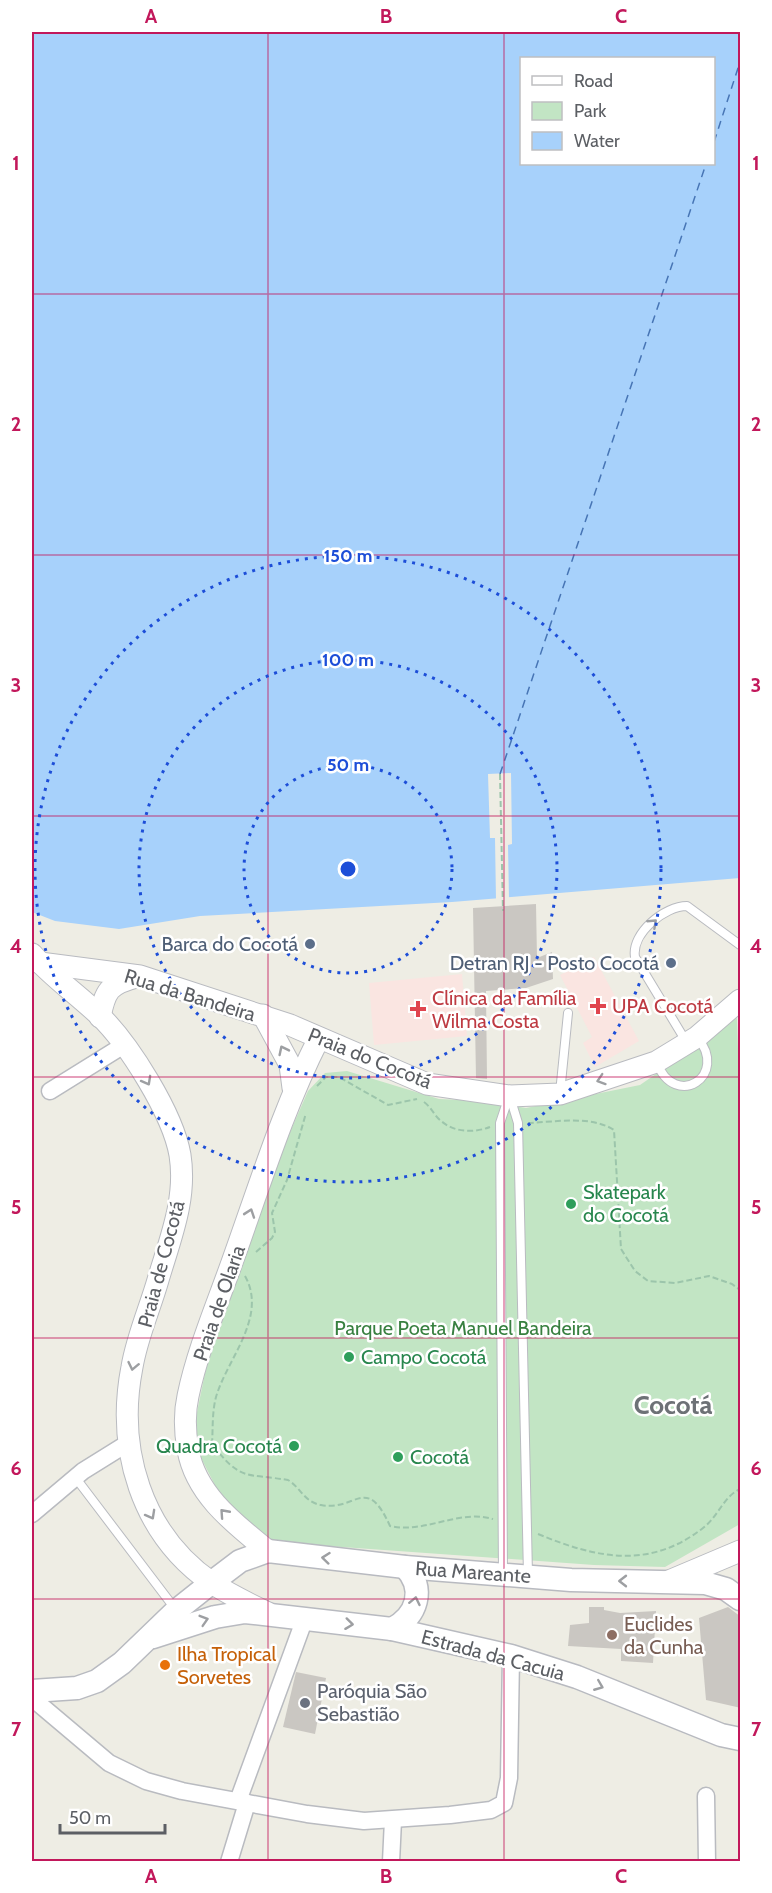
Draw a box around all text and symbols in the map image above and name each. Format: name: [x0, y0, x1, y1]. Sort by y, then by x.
text: A: [145, 4, 158, 28]
text: B: [380, 4, 392, 28]
text: C: [615, 4, 627, 28]
legend: [520, 57, 715, 165]
text: Road: [574, 70, 613, 92]
text: Park: [574, 100, 607, 122]
text: Water: [574, 130, 620, 152]
text: 1: [12, 151, 20, 175]
text: 1: [752, 151, 760, 175]
text: 2: [11, 412, 21, 436]
text: 2: [751, 412, 761, 436]
text: 150 m: [324, 545, 372, 567]
text: 100 m: [322, 649, 374, 671]
text: 3: [11, 673, 21, 697]
text: 3: [751, 673, 761, 697]
text: 50 m: [327, 754, 369, 776]
centre of rings: [338, 859, 358, 879]
one-way arrow: [645, 920, 656, 931]
place label: Barca do Cocotá: [161, 932, 298, 956]
text: 4: [10, 934, 22, 958]
text: 4: [750, 934, 762, 958]
marker: Barca do Cocotá: [303, 937, 317, 951]
place label: Detran RJ - Posto Cocotá: [450, 951, 659, 975]
marker: Detran RJ - Posto Cocotá: [664, 956, 678, 970]
street label: Rua da Bandeira: [122, 964, 259, 1026]
place label: Clínica da Família Wilma Costa: [432, 986, 577, 1033]
place label: UPA Cocotá: [612, 994, 714, 1018]
marker: UPA Cocotá: [589, 997, 607, 1015]
marker: Clínica da Família Wilma Costa: [409, 1000, 427, 1018]
street label: Praia do Cocotá: [305, 1022, 436, 1094]
one-way arrow: [278, 1045, 290, 1056]
one-way arrow: [596, 1073, 607, 1086]
one-way arrow: [140, 1075, 151, 1085]
place label: Skatepark do Cocotá: [583, 1180, 669, 1227]
text: 5: [11, 1195, 21, 1219]
text: 5: [751, 1195, 761, 1219]
marker: Skatepark do Cocotá: [564, 1197, 578, 1211]
street label: Praia de Cocotá: [133, 1198, 190, 1330]
one-way arrow: [242, 1208, 255, 1219]
street label: Praia de Olaria: [188, 1242, 250, 1364]
park label: Parque Poeta Manuel Bandeira: [334, 1316, 592, 1340]
place label: Campo Cocotá: [361, 1345, 487, 1369]
marker: Campo Cocotá: [342, 1350, 356, 1364]
one-way arrow: [127, 1361, 140, 1371]
district label: Cocotá: [634, 1389, 712, 1421]
place label: Quadra Cocotá: [156, 1434, 282, 1458]
marker: Quadra Cocotá: [287, 1439, 301, 1453]
place label: Cocotá: [410, 1445, 470, 1469]
marker: Cocotá: [391, 1450, 405, 1464]
text: 6: [10, 1456, 22, 1480]
text: 6: [750, 1456, 762, 1480]
one-way arrow: [144, 1509, 155, 1519]
one-way arrow: [220, 1509, 231, 1520]
one-way arrow: [322, 1552, 331, 1565]
street label: Rua Mareante: [414, 1556, 532, 1588]
one-way arrow: [619, 1575, 628, 1587]
one-way arrow: [408, 1596, 421, 1606]
place label: Euclides da Cunha: [624, 1612, 704, 1659]
one-way arrow: [199, 1615, 209, 1627]
one-way arrow: [345, 1617, 354, 1629]
street label: Estrada da Cacuia: [419, 1624, 568, 1686]
marker: Euclides da Cunha: [605, 1628, 619, 1642]
place label: Ilha Tropical Sorvetes: [177, 1642, 277, 1689]
marker: Ilha Tropical Sorvetes: [158, 1658, 172, 1672]
place label: Paróquia São Sebastião: [317, 1679, 427, 1726]
one-way arrow: [592, 1679, 603, 1691]
marker: Paróquia São Sebastião: [298, 1696, 312, 1710]
text: 7: [11, 1717, 22, 1741]
text: 7: [751, 1717, 762, 1741]
scale bar: [60, 1797, 165, 1835]
text: 50 m: [69, 1807, 111, 1829]
text: A: [145, 1864, 158, 1888]
text: B: [380, 1864, 392, 1888]
text: C: [615, 1864, 627, 1888]

